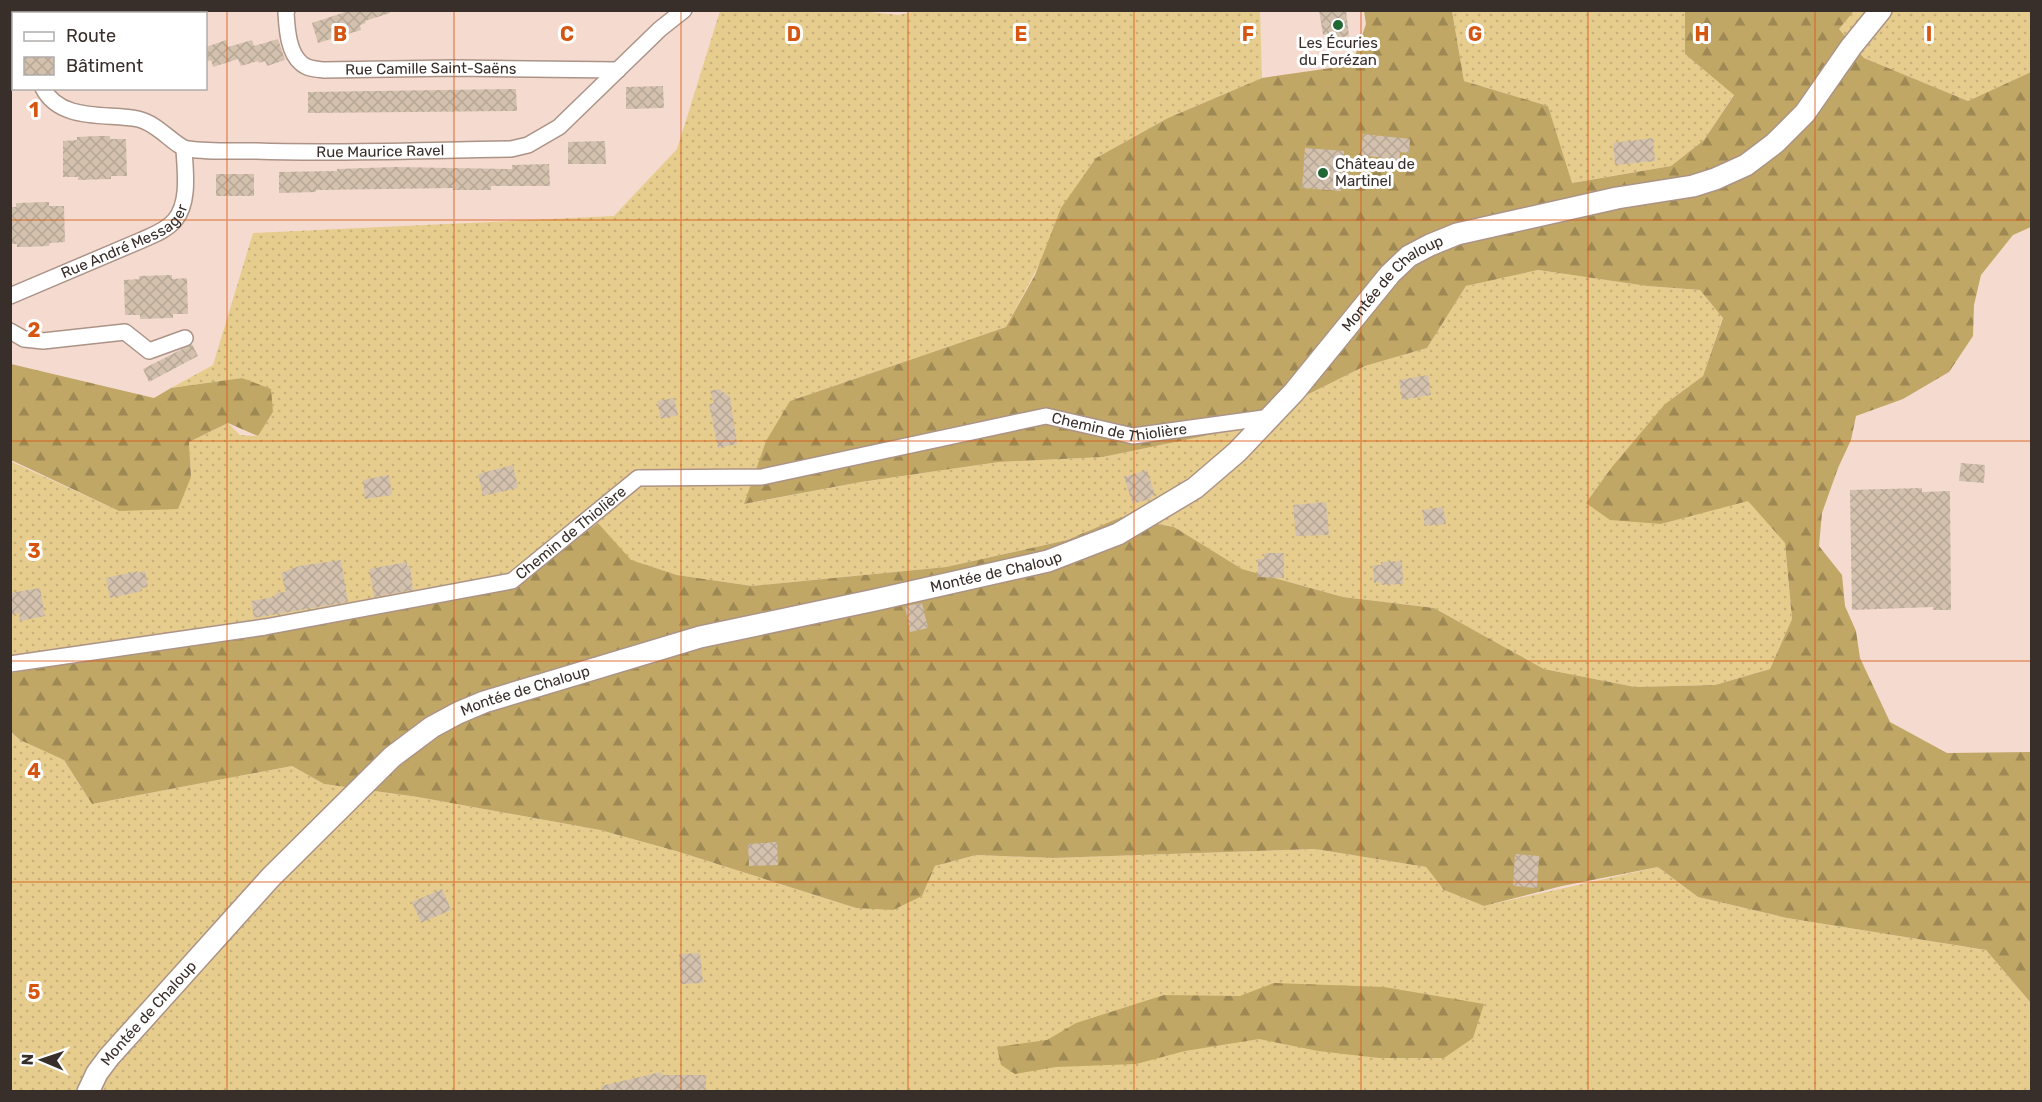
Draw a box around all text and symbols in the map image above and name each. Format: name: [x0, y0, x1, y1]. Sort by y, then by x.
legend: [12, 12, 207, 90]
marker: Les Écuries du Forézan: [1331, 18, 1345, 32]
text: B: [333, 22, 347, 46]
text: C: [560, 22, 574, 46]
text: D: [787, 22, 801, 46]
text: E: [1015, 22, 1027, 46]
text: F: [1242, 22, 1254, 46]
text: G: [1468, 22, 1482, 46]
text: H: [1695, 22, 1709, 46]
text: I: [1926, 22, 1932, 46]
text: Route: [66, 25, 116, 47]
place label: Les Écuries du Forézan: [1298, 34, 1378, 69]
text: Bâtiment: [66, 55, 143, 77]
street label: Rue Camille Saint-Saëns: [345, 59, 517, 79]
text: 1: [29, 98, 39, 122]
street label: Rue Maurice Ravel: [316, 141, 445, 161]
place label: Château de Martinel: [1335, 155, 1415, 190]
marker: Château de Martinel: [1316, 166, 1330, 180]
street label: Rue André Messager: [58, 201, 191, 282]
street label: Montée de Chaloup: [1338, 232, 1446, 335]
text: 2: [28, 318, 41, 342]
street label: Chemin de Thiolière: [1050, 409, 1188, 446]
street label: Chemin de Thiolière: [512, 482, 630, 583]
text: 3: [27, 539, 41, 563]
street label: Montée de Chaloup: [929, 547, 1065, 596]
street label: Montée de Chaloup: [458, 662, 592, 720]
text: 4: [27, 759, 41, 783]
street label: Montée de Chaloup: [97, 957, 200, 1069]
text: 5: [28, 980, 41, 1004]
north arrow: [12, 1030, 72, 1090]
text: N: [18, 1053, 37, 1066]

